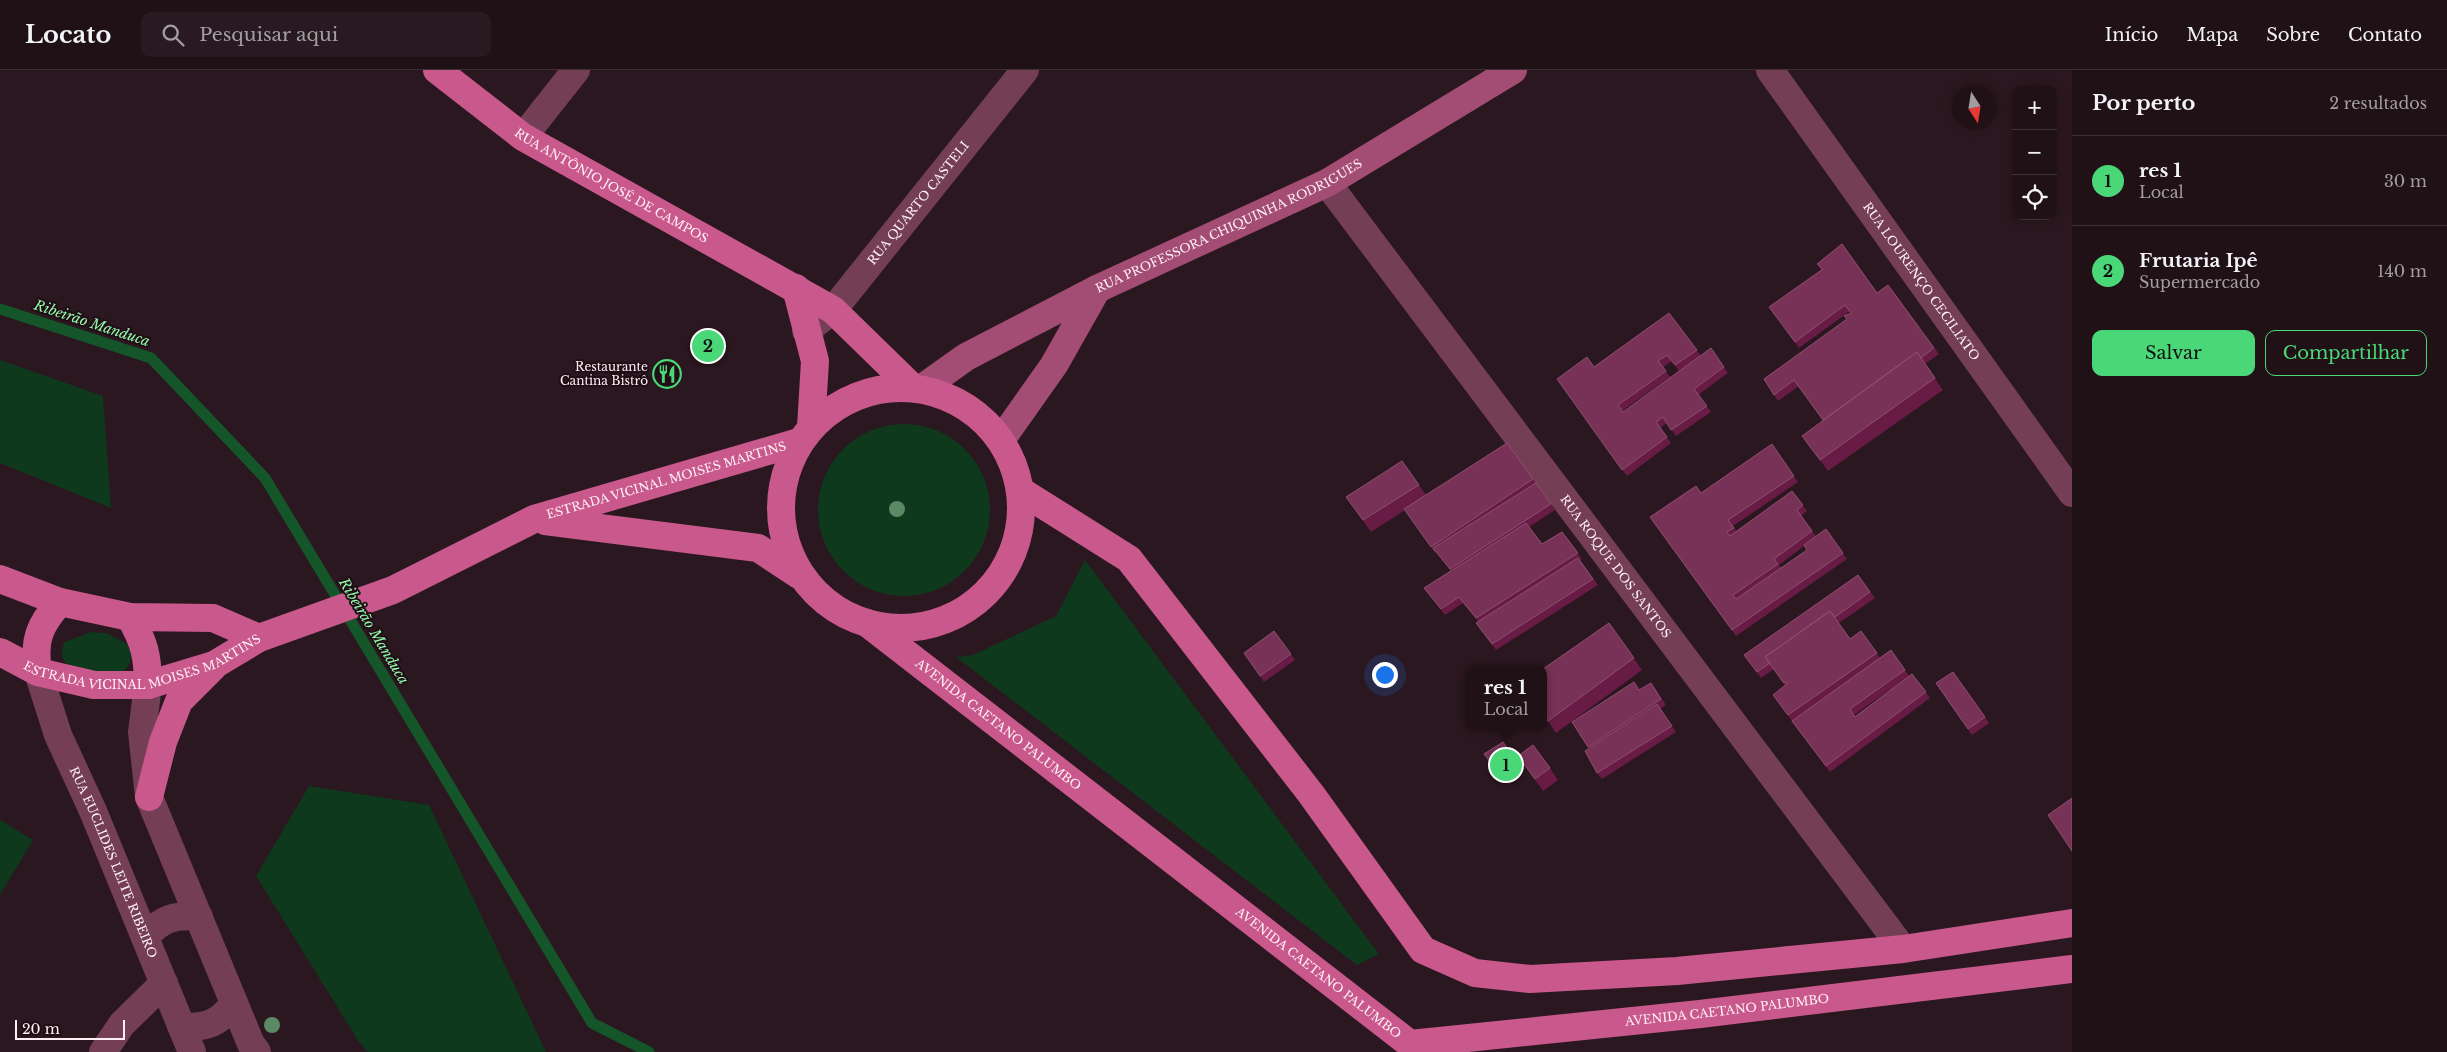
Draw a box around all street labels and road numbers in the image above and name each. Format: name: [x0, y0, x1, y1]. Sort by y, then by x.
street label: RUA ANTÔNIO JOSÉ DE CAMPOS: [512, 125, 711, 246]
street label: RUA QUARTO CASTELI: [864, 138, 972, 268]
street label: RUA PROFESSORA CHIQUINHA RODRIGUES: [1093, 155, 1365, 296]
street label: RUA LOURENÇO CECILIATO: [1860, 199, 1983, 363]
street label: ESTRADA VICINAL MOISES MARTINS: [545, 438, 788, 522]
street label: RUA ROQUE DOS SANTOS: [1557, 492, 1675, 641]
street label: ESTRADA VICINAL MOISES MARTINS: [21, 631, 263, 693]
street label: AVENIDA CAETANO PALUMBO: [912, 655, 1084, 793]
street label: RUA EUCLIDES LEITE RIBEIRO: [67, 764, 161, 960]
street label: AVENIDA CAETANO PALUMBO: [1232, 903, 1404, 1041]
street label: AVENIDA CAETANO PALUMBO: [1623, 990, 1830, 1029]

